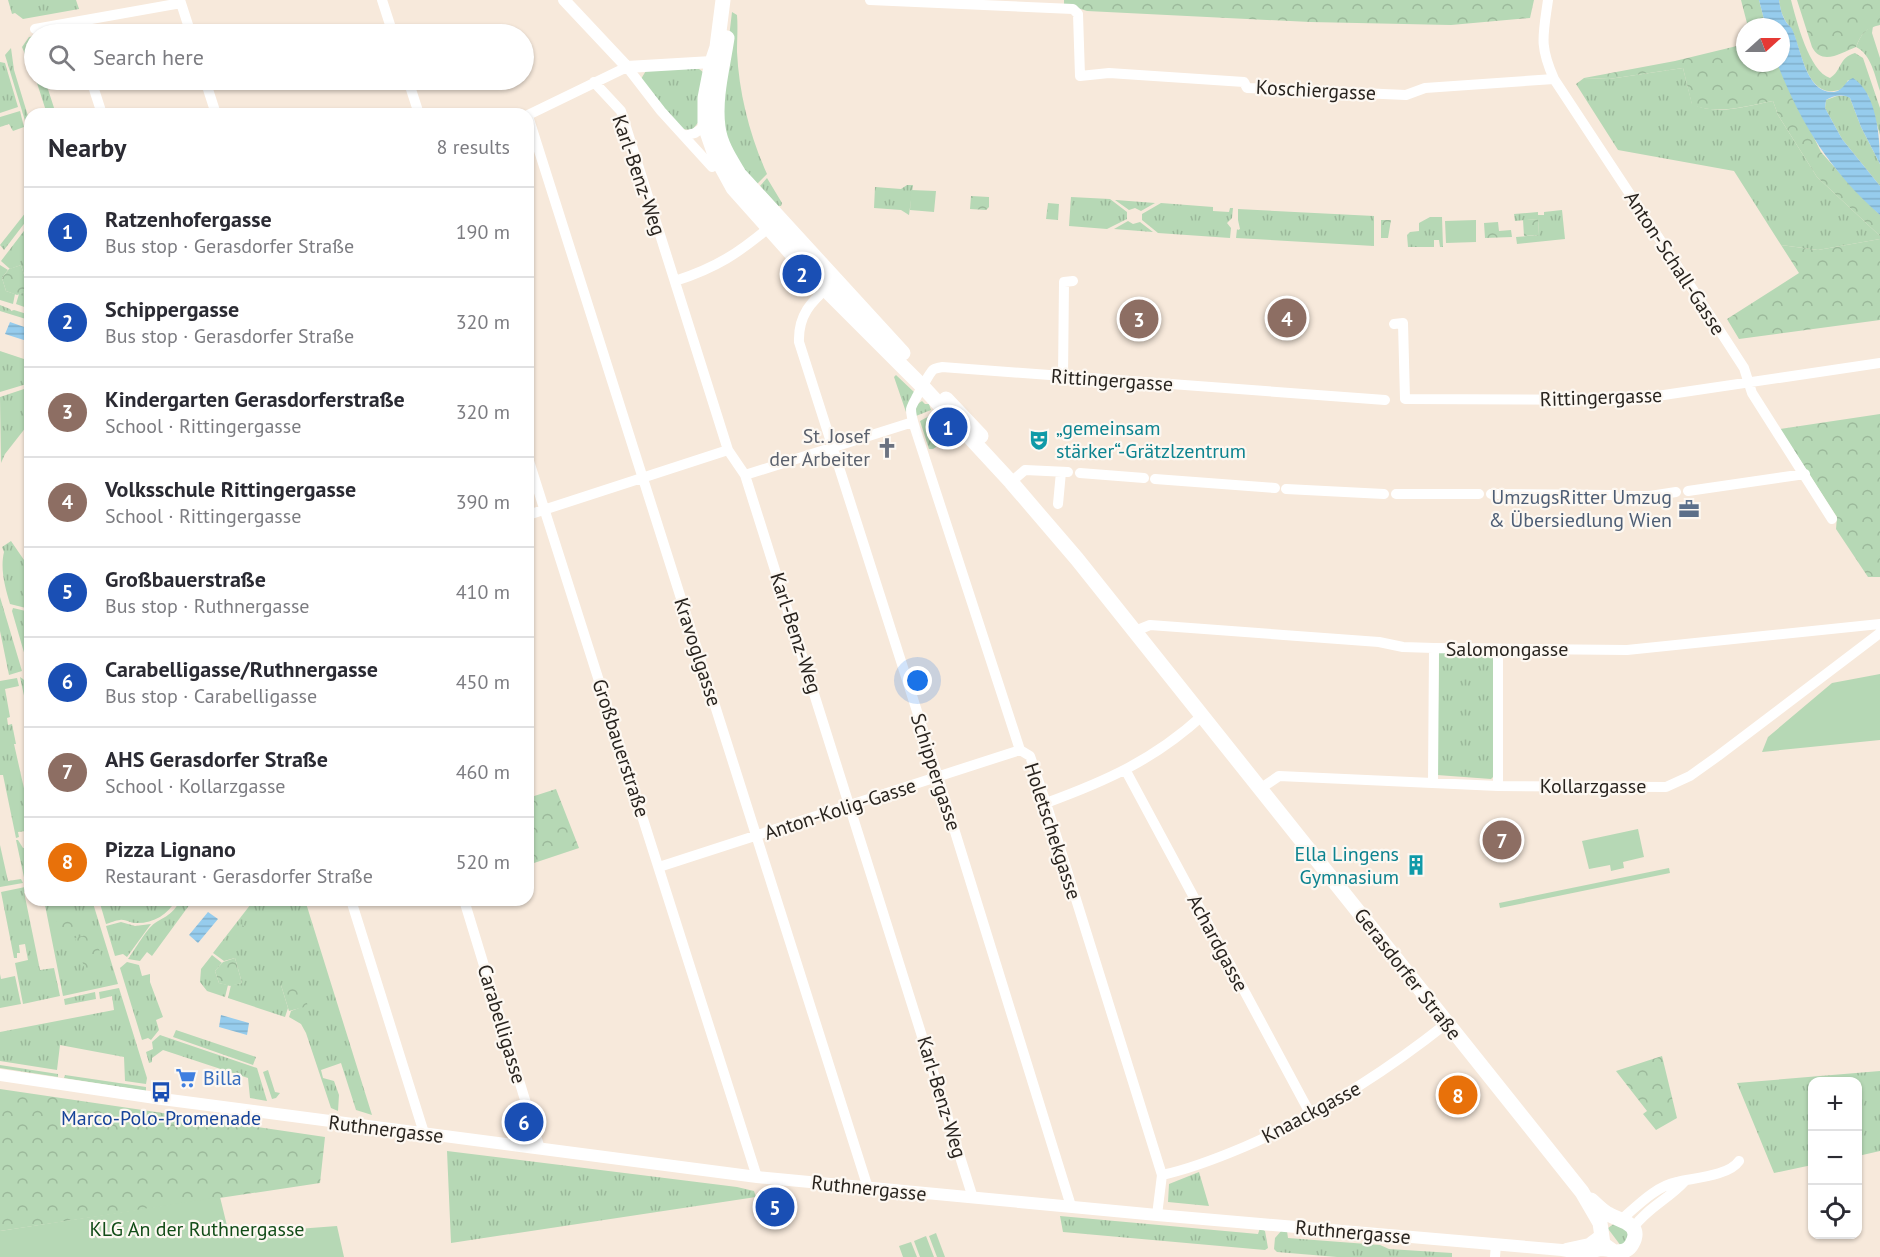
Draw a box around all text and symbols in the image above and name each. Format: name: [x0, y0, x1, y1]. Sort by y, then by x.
north arrow: [1736, 18, 1790, 72]
search box: [24, 24, 534, 90]
icon: search: [45, 41, 78, 74]
text: Search here: [93, 43, 204, 71]
street label: Koschiergasse: [1255, 74, 1377, 106]
street label: Karl-Benz-Weg: [606, 111, 672, 239]
text: Nearby: [48, 131, 126, 164]
text: 8 results: [437, 134, 510, 160]
street label: Anton-Schall-Gasse: [1619, 186, 1731, 340]
text: Ratzenhofergasse: [105, 205, 272, 233]
text: 1: [62, 219, 73, 245]
text: 190 m: [456, 219, 510, 245]
text: Bus stop · Gerasdorfer Straße: [105, 233, 354, 259]
pin: 2: [782, 252, 822, 296]
text: Schippergasse: [105, 295, 239, 323]
pin: 3: [1120, 296, 1158, 342]
pin: 4: [1268, 296, 1306, 340]
text: 2: [62, 309, 73, 335]
text: 320 m: [456, 309, 510, 335]
text: Bus stop · Gerasdorfer Straße: [105, 323, 354, 349]
street label: Rittingergasse: [1050, 363, 1174, 397]
street label: Rittingergasse: [1539, 382, 1663, 412]
text: Kindergarten Gerasdorferstraße: [105, 385, 405, 413]
text: 3: [62, 399, 73, 425]
text: 320 m: [456, 399, 510, 425]
pin: 1: [928, 404, 968, 450]
text: School · Rittingergasse: [105, 413, 301, 439]
place label: „gemeinsam stärker“-Grätzlzentrum: [1056, 415, 1246, 464]
place label: St. Josef der Arbeiter: [769, 423, 872, 472]
theatre icon: „gemeinsam stärker“-Grätzlzentrum: [1027, 428, 1051, 452]
church icon: St. Josef der Arbeiter: [875, 436, 899, 460]
text: Volksschule Rittingergasse: [105, 475, 356, 503]
place label: UmzugsRitter Umzug & Übersiedlung Wien: [1489, 484, 1672, 533]
text: 4: [62, 489, 73, 515]
text: 390 m: [456, 489, 510, 515]
office icon: UmzugsRitter Umzug & Übersiedlung Wien: [1677, 497, 1701, 521]
text: School · Rittingergasse: [105, 503, 301, 529]
text: Großbauerstraße: [105, 565, 266, 593]
street label: Karl-Benz-Weg: [764, 569, 828, 697]
text: 5: [62, 579, 73, 605]
text: 410 m: [456, 579, 510, 605]
text: Bus stop · Ruthnergasse: [105, 593, 310, 619]
street label: Kravoglgasse: [668, 594, 728, 710]
street label: Salomongasse: [1446, 636, 1568, 662]
text: Carabelligasse/Ruthnergasse: [105, 655, 378, 683]
your location: [903, 666, 932, 695]
text: 6: [62, 669, 73, 695]
text: 450 m: [456, 669, 510, 695]
street label: Großbauerstraße: [586, 676, 656, 820]
text: Bus stop · Carabelligasse: [105, 683, 317, 709]
street label: Schippergasse: [905, 710, 967, 834]
text: AHS Gerasdorfer Straße: [105, 745, 328, 773]
text: 7: [62, 759, 73, 785]
text: 460 m: [456, 759, 510, 785]
street label: Holetschekgasse: [1019, 759, 1087, 903]
street label: Anton-Kolig-Gasse: [761, 772, 919, 846]
text: School · Kollarzgasse: [105, 773, 286, 799]
street label: Kollarzgasse: [1540, 773, 1646, 799]
pin: 7: [1482, 818, 1522, 862]
text: Pizza Lignano: [105, 835, 236, 863]
place label: Ella Lingens Gymnasium: [1294, 841, 1399, 890]
text: 8: [62, 849, 73, 875]
text: 520 m: [456, 849, 510, 875]
building icon: Ella Lingens Gymnasium: [1404, 853, 1428, 877]
text: Restaurant · Gerasdorfer Straße: [105, 863, 373, 889]
street label: Achardgasse: [1182, 890, 1254, 996]
street label: Gerasdorfer Straße: [1348, 903, 1468, 1045]
street label: Carabelligasse: [472, 961, 532, 1087]
street label: Karl-Benz-Weg: [911, 1033, 973, 1161]
place label: Billa: [203, 1065, 242, 1091]
supermarket icon: Billa: [174, 1066, 198, 1090]
pin: 8: [1438, 1072, 1478, 1118]
street label: Knaackgasse: [1257, 1075, 1365, 1149]
map controls: [1808, 1077, 1862, 1239]
button: +: [1808, 1077, 1862, 1131]
bus stop icon: Marco-Polo-Promenade: [149, 1080, 173, 1104]
pin: 6: [504, 1100, 544, 1144]
place label: Marco-Polo-Promenade: [61, 1105, 261, 1131]
street label: Ruthnergasse: [327, 1109, 445, 1149]
button: −: [1808, 1131, 1862, 1185]
street label: Ruthnergasse: [810, 1169, 928, 1207]
pin: 5: [756, 1184, 794, 1230]
button: locate: [1808, 1185, 1862, 1239]
street label: Ruthnergasse: [1294, 1214, 1412, 1250]
park label: KLG An der Ruthnergasse: [90, 1216, 304, 1242]

